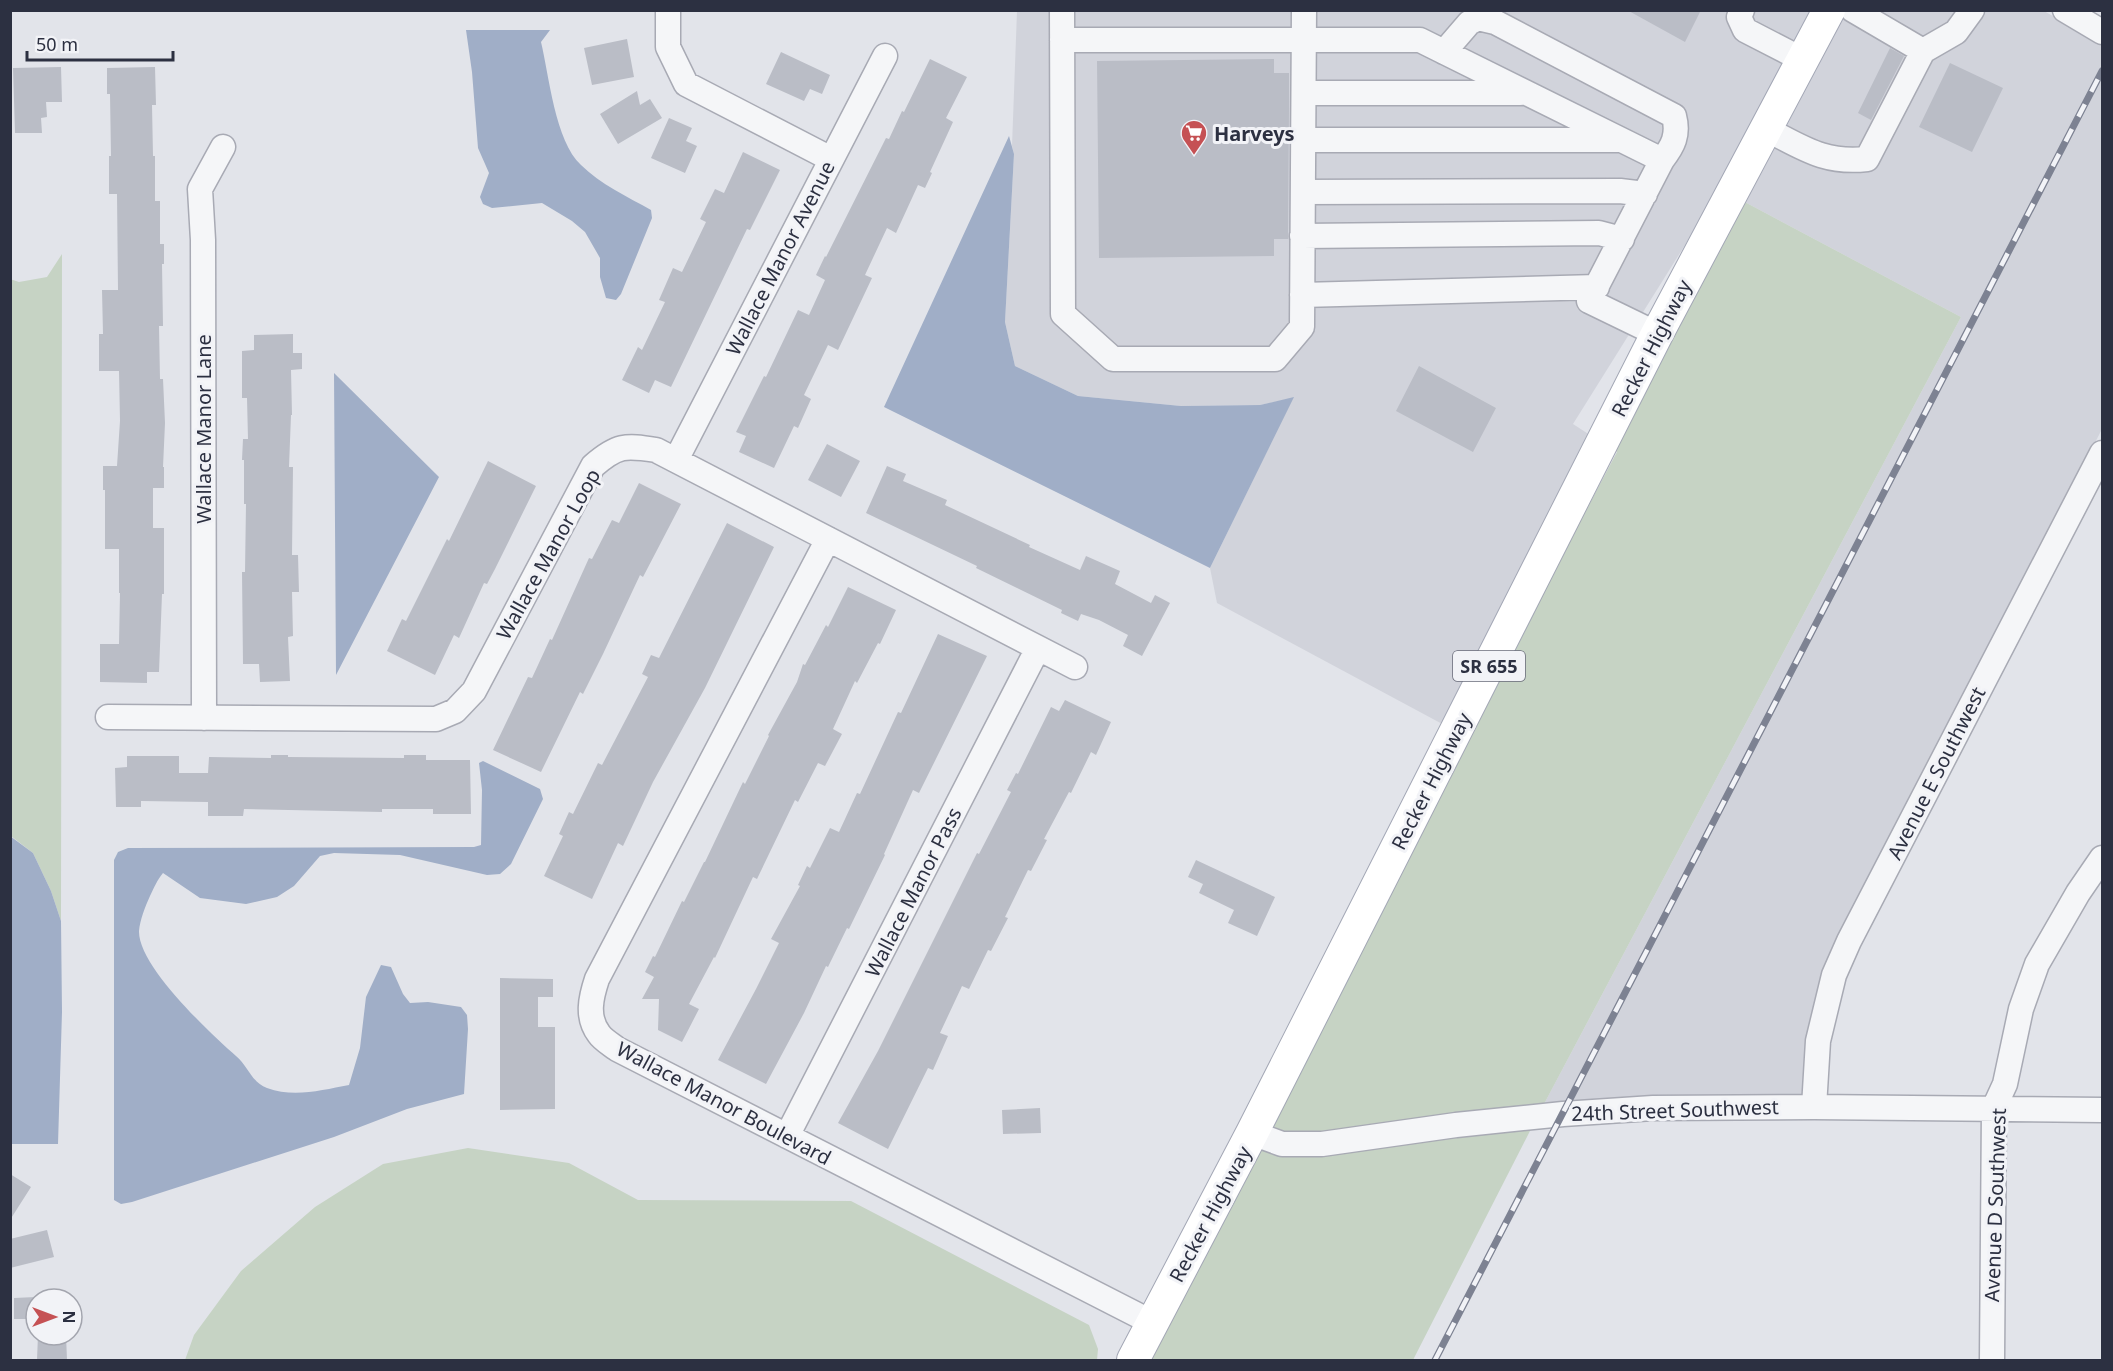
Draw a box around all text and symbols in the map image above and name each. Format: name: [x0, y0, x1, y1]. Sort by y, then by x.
scale bar: [27, 24, 172, 62]
text: 50 m: [36, 32, 78, 56]
supermarket icon: Harveys: [1179, 118, 1209, 156]
place label: Harveys: [1214, 120, 1295, 147]
street label: Wallace Manor Avenue: [719, 156, 841, 360]
street label: Recker Highway: [1605, 274, 1698, 421]
street label: Wallace Manor Lane: [190, 334, 217, 524]
street label: Wallace Manor Loop: [490, 464, 606, 644]
road number: SR 655: [1453, 651, 1525, 681]
street label: Avenue E Southwest: [1881, 682, 1991, 864]
street label: Recker Highway: [1385, 707, 1478, 854]
street label: Wallace Manor Pass: [859, 803, 967, 981]
street label: Wallace Manor Boulevard: [612, 1035, 836, 1171]
street label: 24th Street Southwest: [1571, 1093, 1779, 1127]
street label: Avenue D Southwest: [1978, 1108, 2012, 1302]
street label: Recker Highway: [1163, 1141, 1258, 1287]
north arrow: [24, 1287, 84, 1347]
text: N: [58, 1310, 80, 1324]

